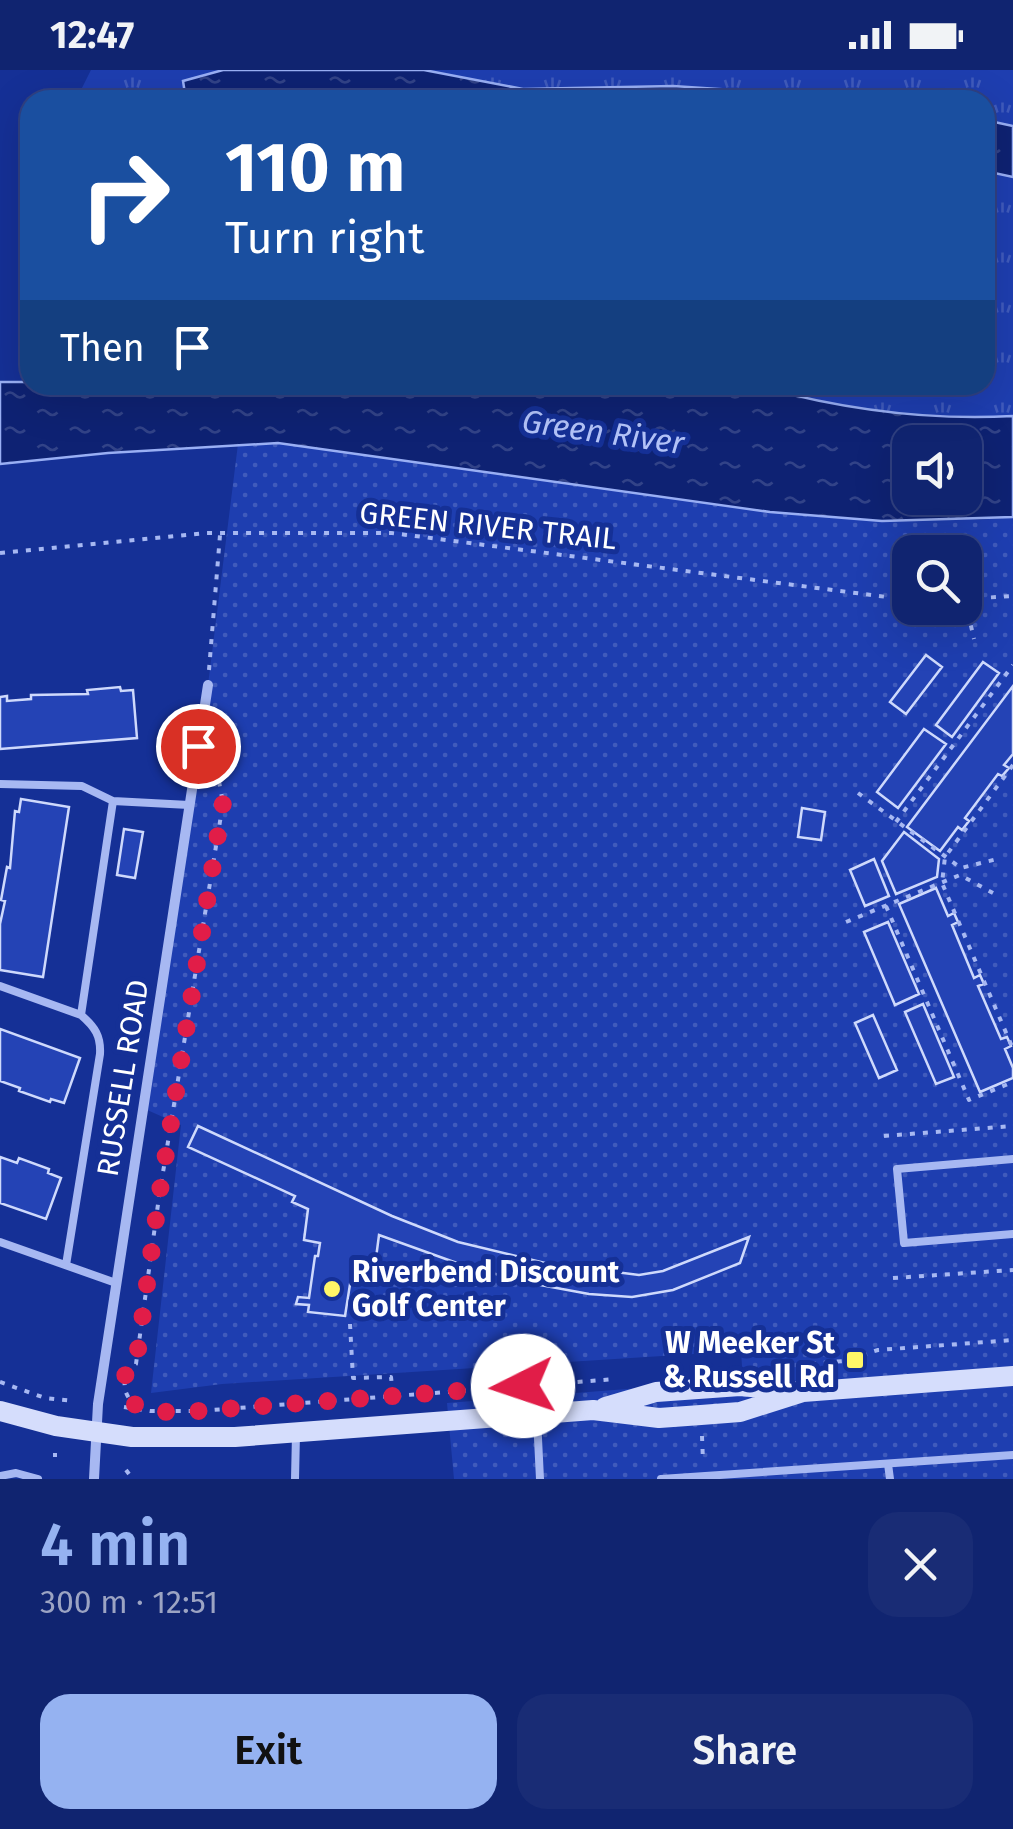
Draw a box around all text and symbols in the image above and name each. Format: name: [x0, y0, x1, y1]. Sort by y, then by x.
text: 12:47: [50, 12, 134, 58]
text: 110 m: [225, 126, 405, 210]
icon: right: [60, 130, 190, 260]
text: Turn right: [225, 211, 424, 265]
icon: arrive: [165, 320, 220, 375]
text: Then: [60, 325, 145, 371]
water label: Green River: [520, 402, 688, 462]
map controls: [892, 425, 982, 625]
button: sound: [892, 425, 982, 515]
street label: GREEN RIVER TRAIL: [358, 495, 618, 557]
button: search: [892, 535, 982, 625]
pin: [156, 704, 241, 789]
icon: arrive: [171, 719, 226, 774]
street label: RUSSELL ROAD: [90, 977, 156, 1179]
place label: Riverbend Discount Golf Center: [352, 1254, 620, 1324]
marker: Riverbend Discount Golf Center: [321, 1278, 343, 1300]
place label: W Meeker St & Russell Rd: [663, 1325, 835, 1395]
position arrow: [471, 1334, 575, 1438]
marker: W Meeker St & Russell Rd: [844, 1349, 866, 1371]
text: 4 min: [40, 1509, 191, 1581]
button: close: [868, 1512, 973, 1617]
text: 300 m · 12:51: [40, 1583, 218, 1621]
button: Exit: [40, 1694, 497, 1809]
button: Share: [517, 1694, 973, 1809]

